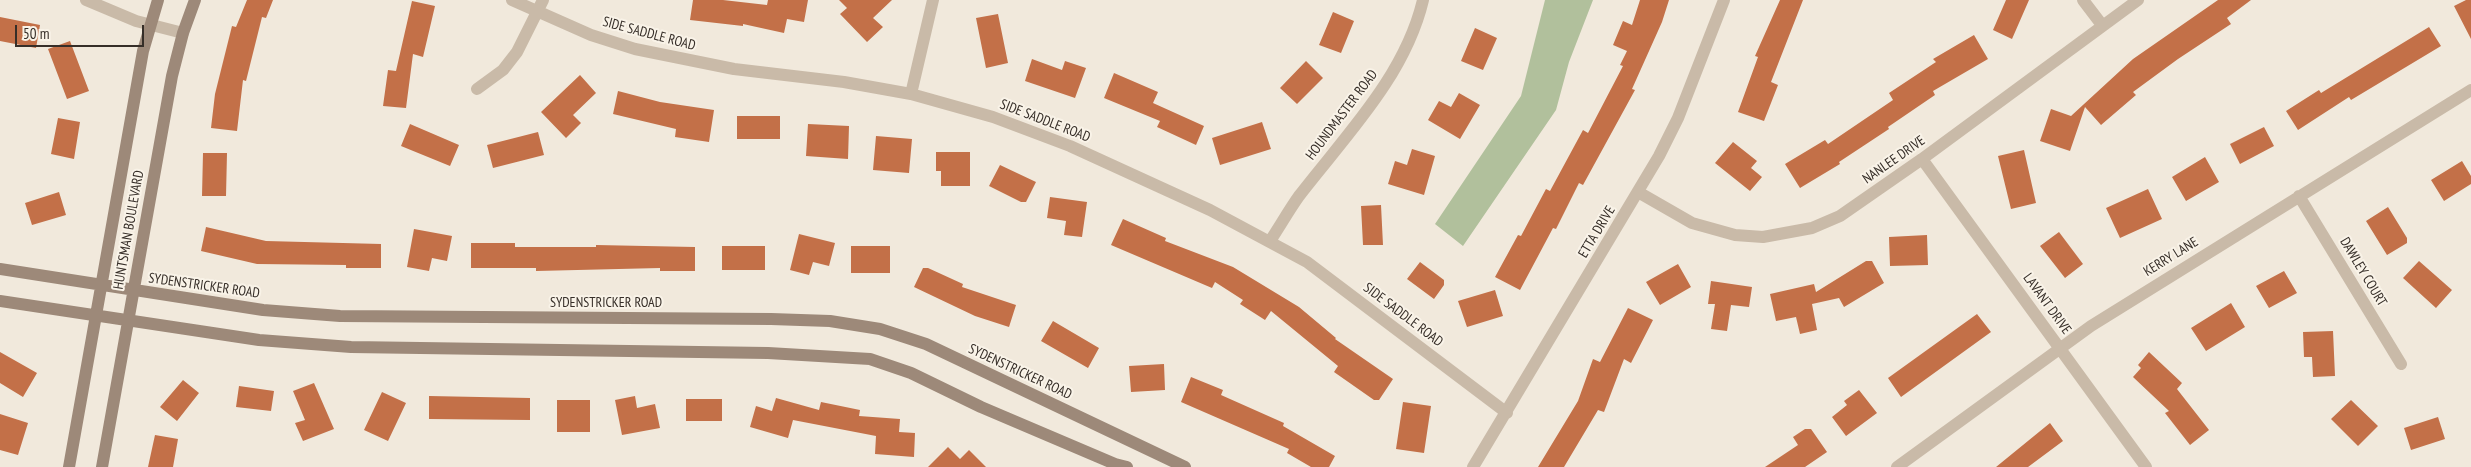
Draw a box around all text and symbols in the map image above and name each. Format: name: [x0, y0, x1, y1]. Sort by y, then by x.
street label: SIDE SADDLE ROAD: [601, 14, 697, 54]
scale bar: [18, 15, 146, 47]
text: 50 m: [23, 24, 49, 43]
street label: HOUNDMASTER ROAD: [1303, 67, 1381, 163]
street label: SIDE SADDLE ROAD: [997, 96, 1093, 146]
street label: NANLEE DRIVE: [1860, 132, 1928, 188]
street label: HUNTSMAN BOULEVARD: [110, 169, 148, 291]
street label: ETTA DRIVE: [1575, 203, 1619, 261]
street label: KERRY LANE: [2141, 234, 2201, 280]
street label: DAWLEY COURT: [2336, 235, 2390, 309]
street label: SYDENSTRICKER ROAD: [147, 270, 261, 302]
street label: LAVANT DRIVE: [2019, 270, 2075, 338]
street label: SIDE SADDLE ROAD: [1360, 280, 1446, 350]
street label: SYDENSTRICKER ROAD: [550, 295, 662, 311]
street label: SYDENSTRICKER ROAD: [966, 341, 1074, 403]

